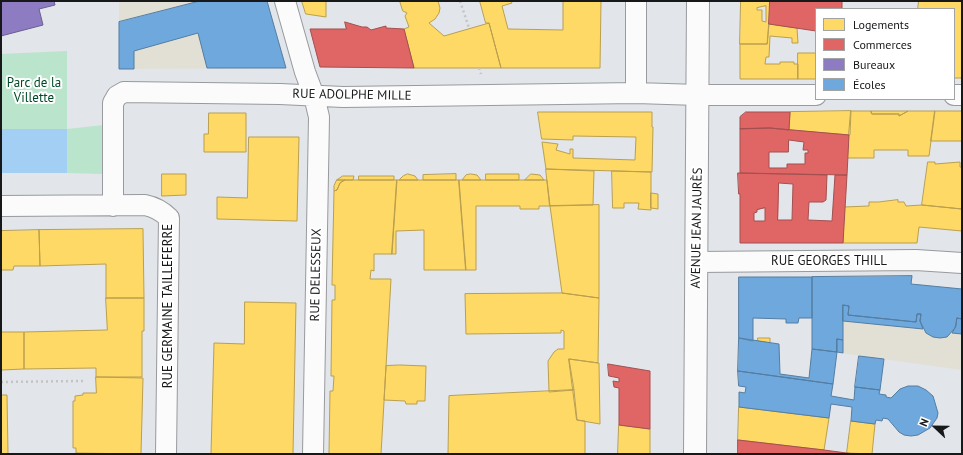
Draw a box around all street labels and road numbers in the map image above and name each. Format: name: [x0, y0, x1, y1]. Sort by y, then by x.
street label: RUE ADOLPHE MILLE: [292, 86, 412, 104]
street label: AVENUE JEAN JAURÈS: [688, 167, 706, 289]
street label: RUE GERMAINE TAILLEFERRE: [160, 224, 176, 388]
street label: RUE DELESSEUX: [307, 228, 325, 322]
street label: RUE GEORGES THILL: [771, 253, 887, 269]

